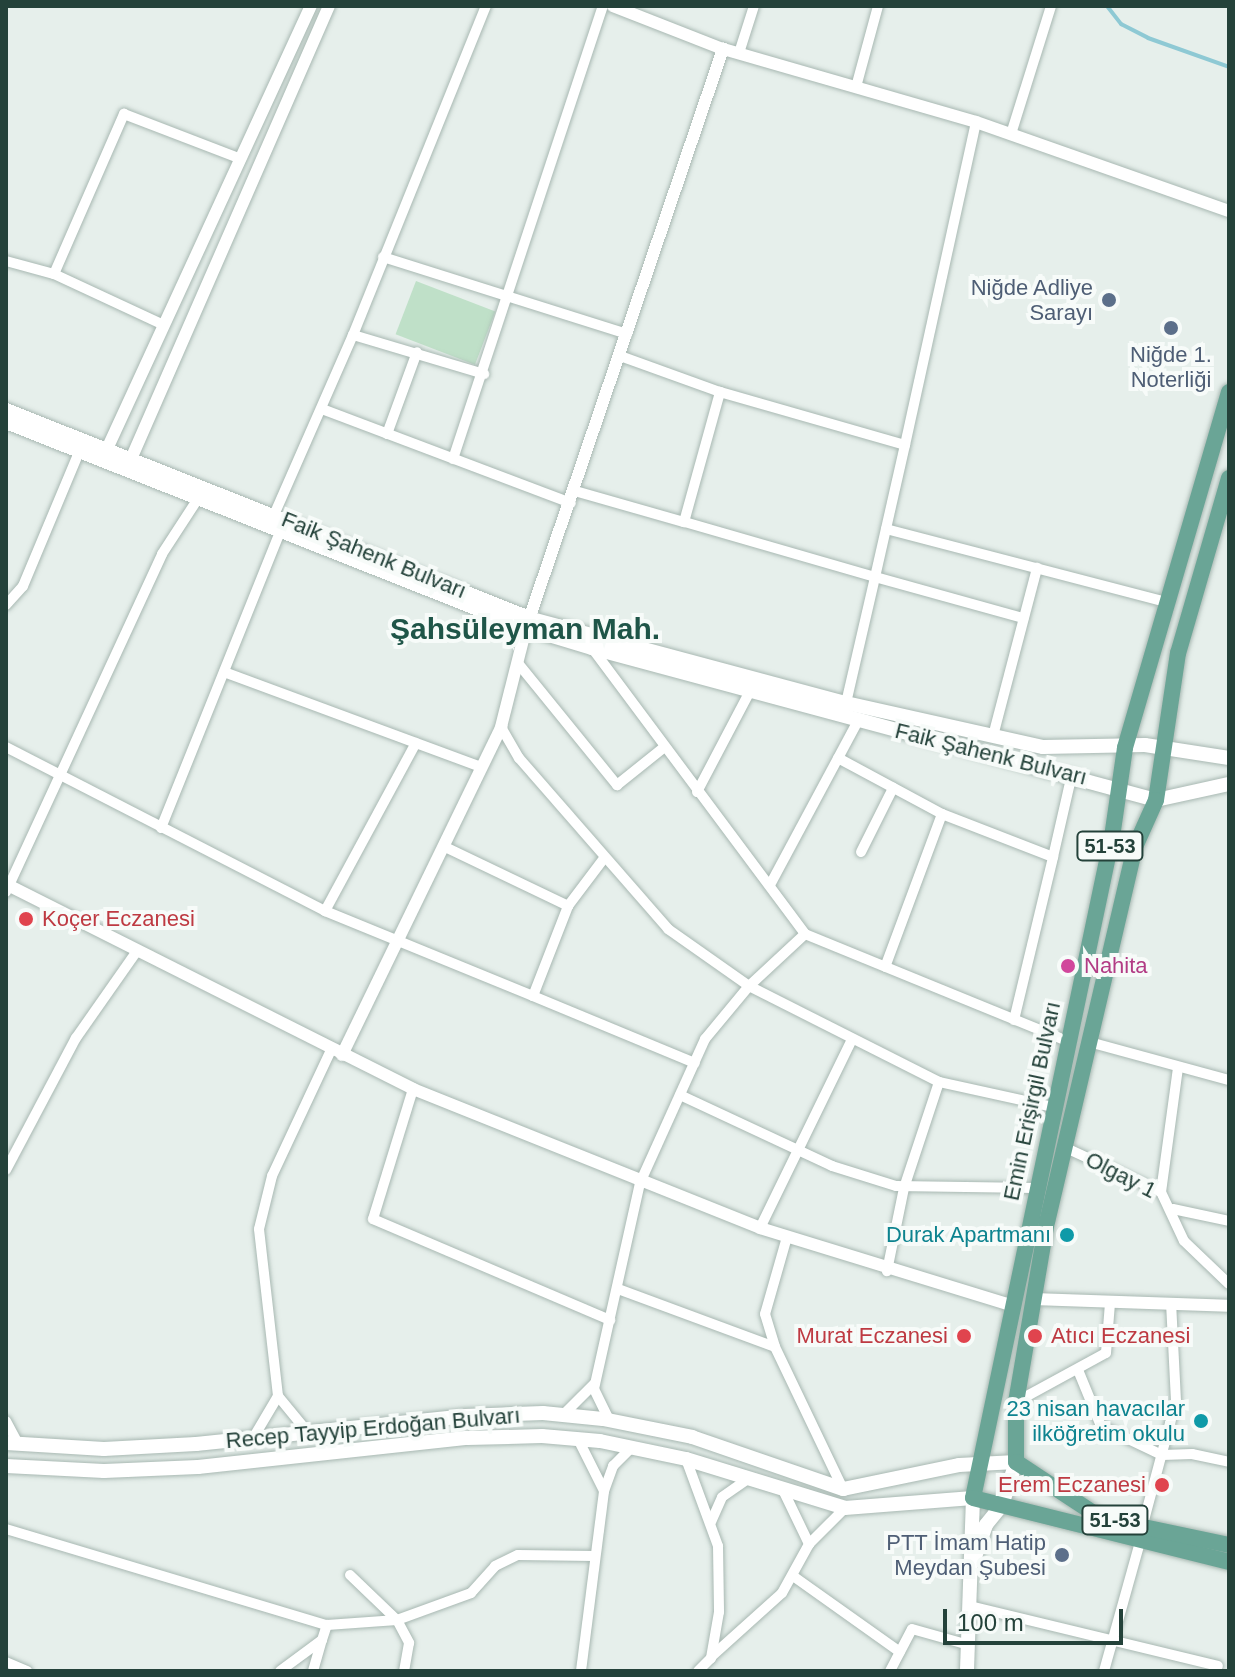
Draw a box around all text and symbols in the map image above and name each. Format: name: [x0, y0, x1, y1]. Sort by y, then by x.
place label: Niğde Adliye Sarayı: [969, 274, 1093, 326]
marker: Niğde Adliye Sarayı: [1100, 291, 1118, 309]
marker: Niğde 1. Noterliği: [1162, 319, 1180, 337]
place label: Niğde 1. Noterliği: [1130, 341, 1212, 392]
street label: Faik Şahenk Bulvarı: [278, 506, 470, 604]
district label: Şahsüleyman Mah.: [390, 611, 660, 647]
street label: Faik Şahenk Bulvarı: [892, 717, 1090, 791]
road number: 51-53: [1076, 830, 1144, 862]
place label: Koçer Eczanesi: [42, 906, 195, 932]
marker: Koçer Eczanesi: [17, 910, 35, 928]
place label: Nahita: [1084, 953, 1148, 979]
marker: Nahita: [1059, 957, 1077, 975]
street label: Emin Erişirgil Bulvarı: [998, 999, 1066, 1203]
street label: Olgay 1: [1081, 1146, 1161, 1204]
place label: Durak Apartmanı: [885, 1222, 1051, 1248]
marker: Durak Apartmanı: [1058, 1226, 1076, 1244]
place label: Murat Eczanesi: [796, 1323, 948, 1349]
place label: Atıcı Eczanesi: [1051, 1323, 1190, 1349]
marker: Murat Eczanesi: [955, 1327, 973, 1345]
marker: Atıcı Eczanesi: [1026, 1327, 1044, 1345]
place label: 23 nisan havacılar ilköğretim okulu: [1006, 1395, 1185, 1446]
street label: Recep Tayyip Erdoğan Bulvarı: [224, 1402, 522, 1454]
marker: 23 nisan havacılar ilköğretim okulu: [1192, 1412, 1210, 1430]
place label: Erem Eczanesi: [998, 1472, 1146, 1498]
marker: Erem Eczanesi: [1153, 1476, 1171, 1494]
road number: 51-53: [1081, 1504, 1149, 1536]
place label: PTT İmam Hatip Meydan Şubesi: [886, 1529, 1046, 1580]
marker: PTT İmam Hatip Meydan Şubesi: [1053, 1546, 1071, 1564]
scale bar: [947, 1593, 1127, 1643]
text: 100 m: [957, 1609, 1024, 1636]

